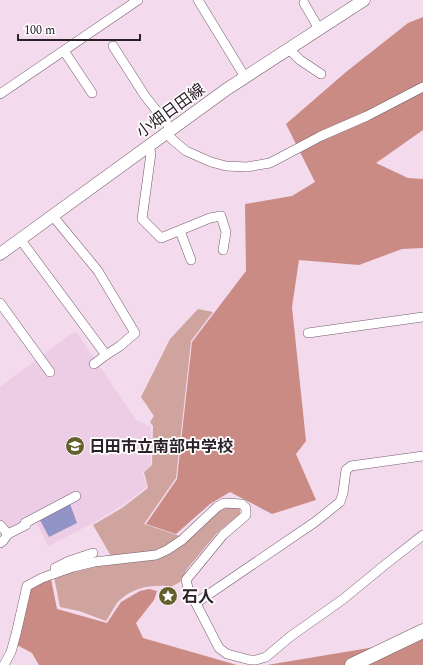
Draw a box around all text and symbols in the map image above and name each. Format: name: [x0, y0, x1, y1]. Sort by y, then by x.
scale bar: [18, 16, 140, 42]
text: 100 m: [24, 21, 55, 40]
street label: 小畑日田線: [131, 78, 210, 144]
school or university icon: 日田市立南部中学校: [64, 435, 86, 457]
place label: 日田市立南部中学校: [89, 435, 233, 459]
place icon: 石人: [157, 585, 179, 607]
place label: 石人: [182, 585, 214, 609]

